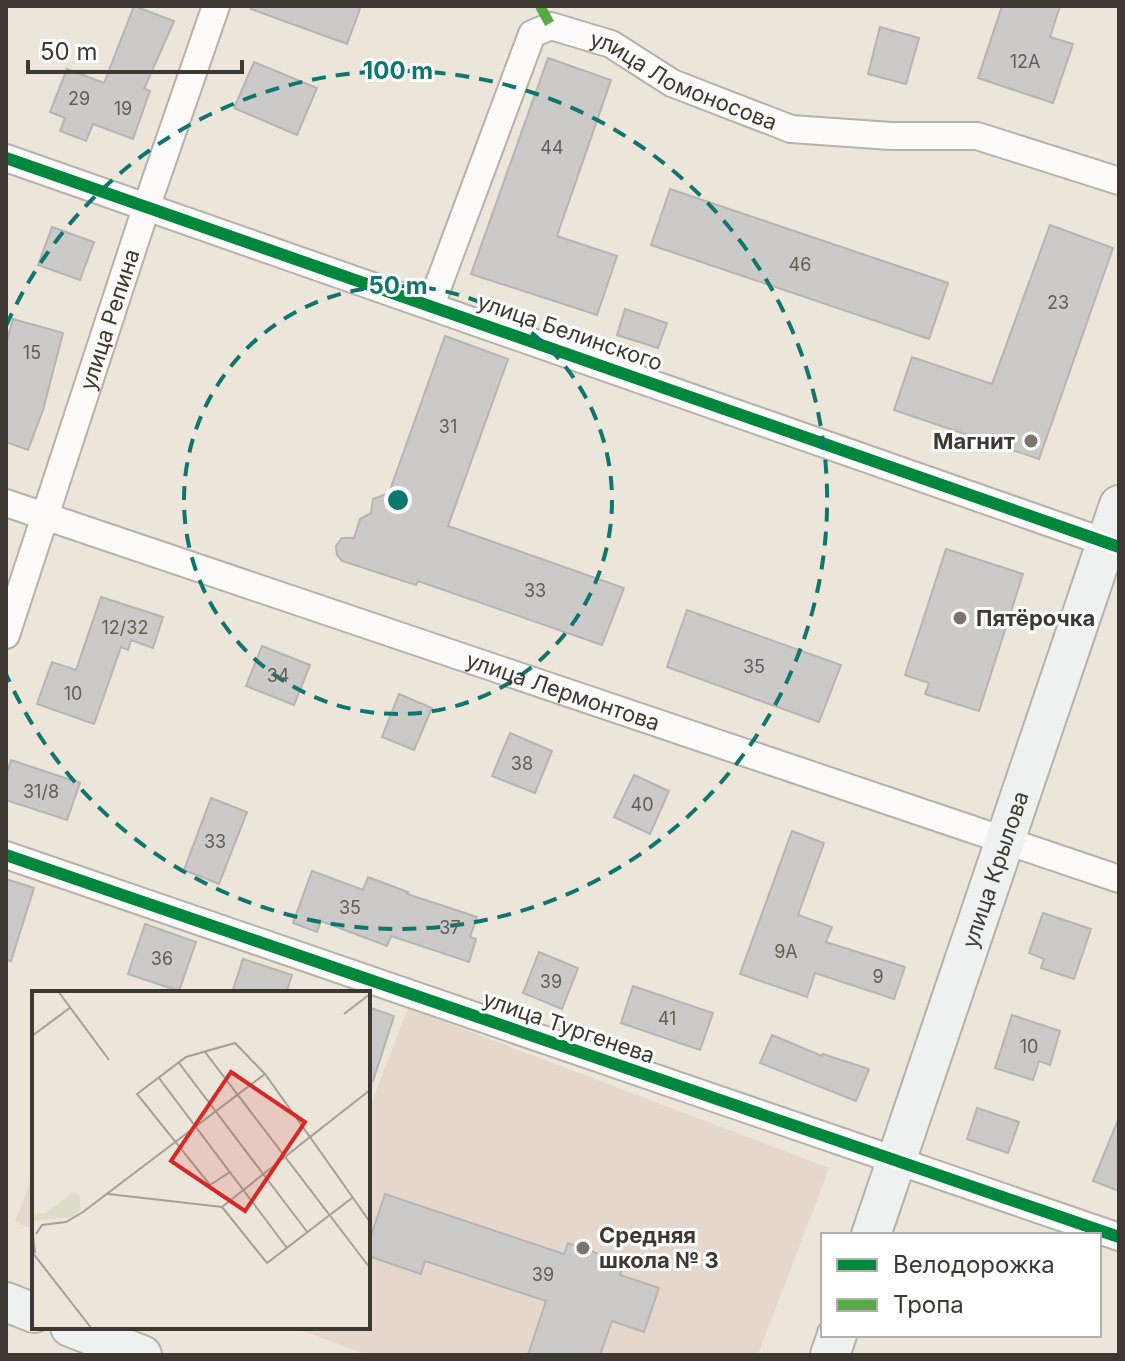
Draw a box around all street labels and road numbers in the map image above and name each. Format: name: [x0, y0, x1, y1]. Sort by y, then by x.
street label: улица Ломоносова: [587, 25, 781, 135]
street label: улица Репина: [74, 246, 145, 393]
street label: улица Белинского: [474, 288, 666, 376]
street label: улица Лермонтова: [463, 646, 663, 736]
street label: улица Крылова: [957, 788, 1034, 951]
street label: улица Тургенева: [480, 985, 658, 1069]

